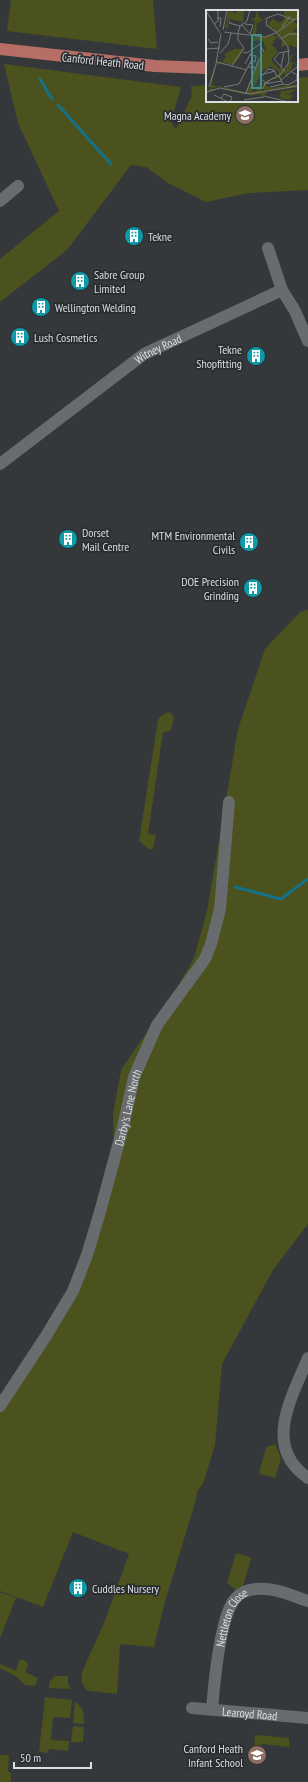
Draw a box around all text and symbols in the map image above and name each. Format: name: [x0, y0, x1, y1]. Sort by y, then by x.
inset map: [206, 10, 298, 102]
street label: Canford Heath Road: [61, 49, 145, 73]
school or university icon: Magna Academy: [234, 104, 256, 126]
place label: Magna Academy: [164, 108, 231, 123]
building icon: Tekne: [123, 225, 145, 247]
place label: Tekne: [148, 229, 172, 244]
place label: Sabre Group Limited: [94, 267, 145, 296]
building icon: Sabre Group Limited: [69, 270, 91, 292]
building icon: Wellington Welding: [30, 296, 52, 318]
place label: Wellington Welding: [55, 300, 136, 315]
building icon: Lush Cosmetics: [9, 326, 31, 348]
place label: Lush Cosmetics: [34, 330, 97, 345]
street label: Witney Road: [131, 330, 184, 367]
place label: Tekne Shopfitting: [196, 342, 242, 371]
building icon: Tekne Shopfitting: [245, 345, 267, 367]
place label: Dorset Mail Centre: [82, 525, 129, 554]
building icon: Dorset Mail Centre: [57, 528, 79, 550]
place label: MTM Environmental Civils: [151, 528, 235, 557]
building icon: MTM Environmental Civils: [238, 531, 260, 553]
place label: DOE Precision Grinding: [181, 574, 239, 603]
building icon: DOE Precision Grinding: [242, 577, 264, 599]
street label: Darby's Lane North: [111, 1066, 144, 1147]
building icon: Cuddles Nursery: [67, 1577, 89, 1599]
place label: Cuddles Nursery: [92, 1581, 160, 1596]
street label: Nettleton Close: [212, 1584, 250, 1648]
street label: Learoyd Road: [222, 1703, 278, 1723]
place label: Canford Heath Infant School: [184, 1741, 243, 1770]
scale bar: [14, 1744, 91, 1770]
school or university icon: Canford Heath Infant School: [246, 1744, 268, 1766]
text: 50 m: [20, 1750, 41, 1765]

